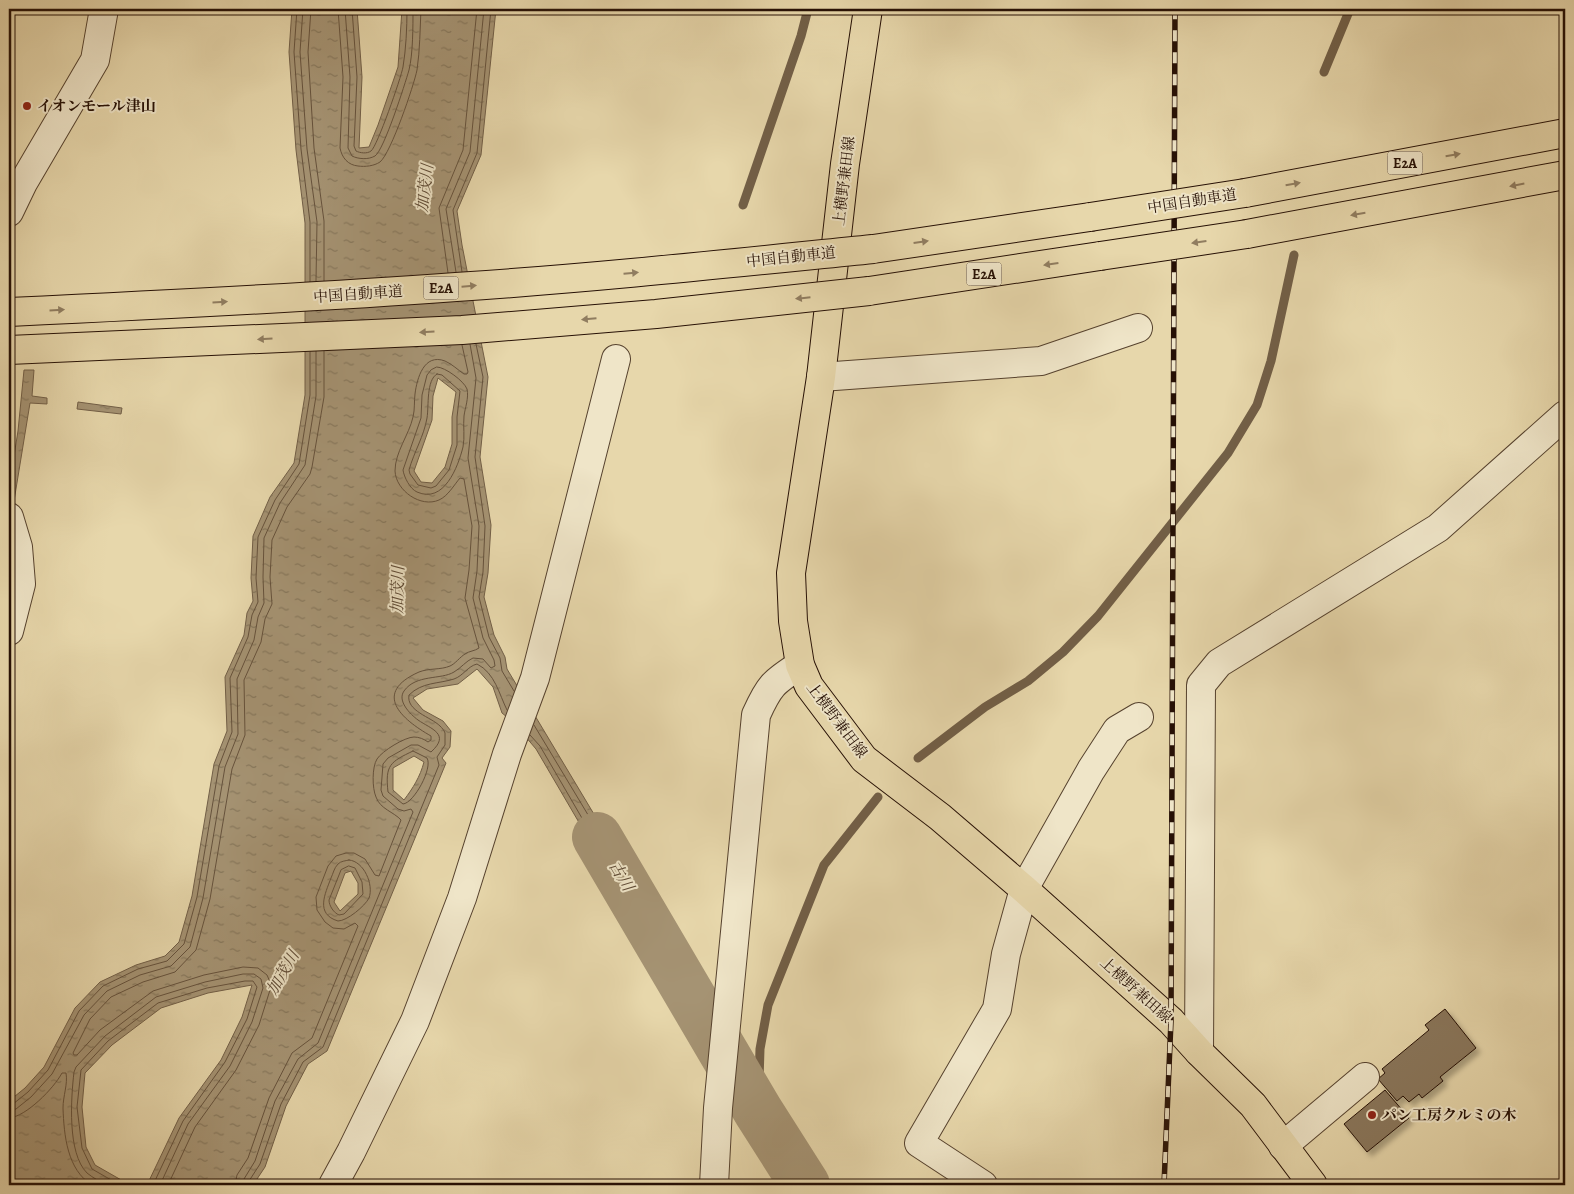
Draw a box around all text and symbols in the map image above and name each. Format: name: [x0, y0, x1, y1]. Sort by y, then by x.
place label: イオンモール津山: [37, 96, 156, 116]
marker: イオンモール津山: [21, 100, 33, 112]
street label: 上横野兼田線: [829, 135, 859, 227]
one-way arrow: [1446, 150, 1462, 158]
road number: E2A: [1388, 152, 1422, 174]
water label: 加茂川: [411, 161, 439, 213]
one-way arrow: [1286, 179, 1302, 187]
one-way arrow: [1509, 181, 1525, 189]
street label: 中国自動車道: [1146, 184, 1238, 218]
one-way arrow: [1349, 211, 1365, 219]
one-way arrow: [913, 238, 929, 246]
one-way arrow: [1190, 238, 1206, 246]
street label: 中国自動車道: [745, 242, 837, 272]
one-way arrow: [1043, 260, 1059, 268]
road number: E2A: [966, 262, 1002, 286]
one-way arrow: [623, 268, 639, 276]
road number: E2A: [424, 276, 458, 300]
street label: 中国自動車道: [312, 281, 404, 307]
one-way arrow: [462, 282, 478, 290]
one-way arrow: [795, 294, 811, 302]
one-way arrow: [212, 298, 228, 306]
one-way arrow: [50, 305, 66, 313]
one-way arrow: [581, 316, 597, 324]
one-way arrow: [419, 328, 435, 336]
one-way arrow: [256, 336, 272, 344]
water label: 加茂川: [387, 564, 409, 614]
street label: 上横野兼田線: [802, 678, 872, 762]
water label: 古川: [603, 857, 640, 897]
water label: 加茂川: [261, 945, 306, 999]
street label: 上横野兼田線: [1096, 952, 1176, 1028]
place label: パン工房クルミの木: [1382, 1105, 1517, 1125]
marker: パン工房クルミの木: [1366, 1109, 1378, 1121]

